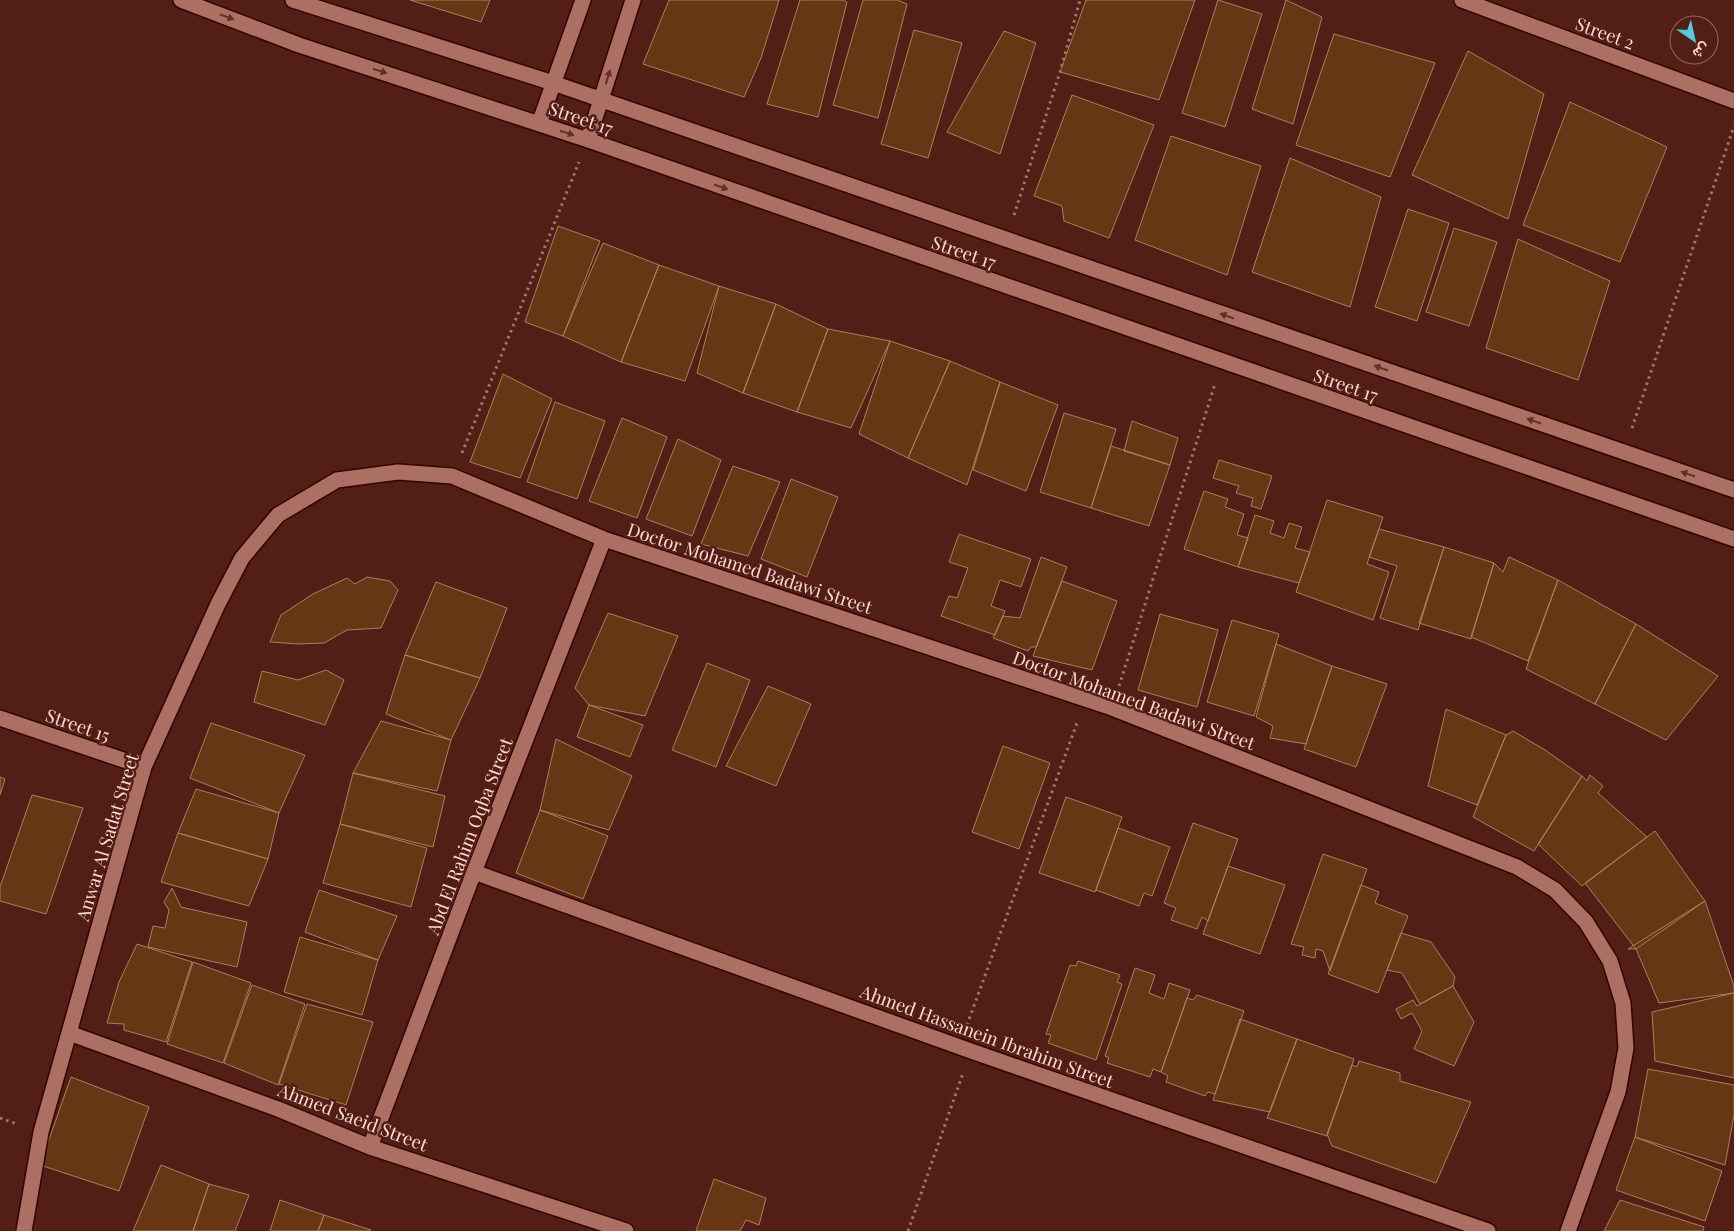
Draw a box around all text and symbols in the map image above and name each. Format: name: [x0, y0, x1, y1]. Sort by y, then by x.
street label: Street 2: [1572, 11, 1638, 55]
one-way arrow: [219, 14, 234, 21]
north arrow: [1669, 15, 1719, 65]
text: ش: [1689, 39, 1714, 64]
one-way arrow: [372, 68, 387, 76]
one-way arrow: [605, 69, 613, 84]
street label: Street 17: [546, 96, 617, 140]
one-way arrow: [560, 130, 575, 138]
one-way arrow: [713, 184, 728, 191]
street label: Street 17: [929, 230, 1000, 274]
one-way arrow: [1219, 311, 1234, 319]
street label: Street 17: [1311, 363, 1382, 407]
one-way arrow: [1373, 364, 1388, 372]
one-way arrow: [1527, 417, 1542, 424]
one-way arrow: [1680, 470, 1695, 478]
street label: Doctor Mohamed Badawi Street: [625, 517, 876, 619]
street label: Doctor Mohamed Badawi Street: [1010, 645, 1259, 755]
street label: Street 15: [43, 703, 113, 747]
street label: Abd El Rahim Oqba Street: [420, 733, 518, 939]
street label: Anwar Al Sadat Street: [70, 750, 144, 925]
street label: Ahmed Hassanein Ibrahim Street: [856, 979, 1117, 1093]
street label: Ahmed Saeid Street: [274, 1077, 432, 1157]

